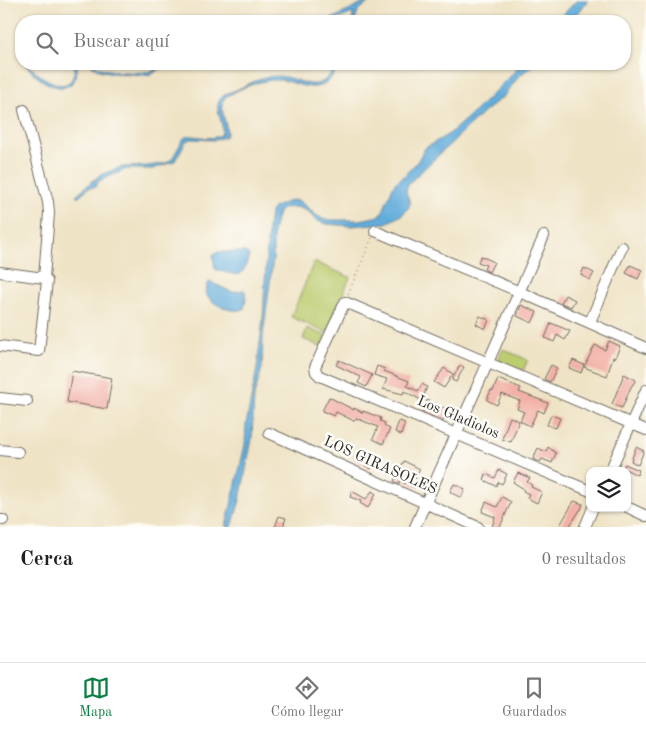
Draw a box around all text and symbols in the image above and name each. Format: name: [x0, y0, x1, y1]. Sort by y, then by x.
search box: [15, 15, 631, 70]
icon: search: [33, 29, 61, 57]
text: Buscar aquí: [73, 33, 169, 52]
street label: Los Gladiolos: [415, 394, 501, 442]
street label: LOS GIRASOLES: [321, 434, 439, 498]
map controls: [586, 467, 631, 512]
button: layers: [586, 467, 631, 512]
text: Cerca: [20, 549, 73, 570]
text: 0 resultados: [542, 552, 626, 568]
tab: Mapa: [79, 674, 112, 721]
tab: Cómo llegar: [271, 674, 343, 721]
tab: Guardados: [502, 674, 567, 721]

